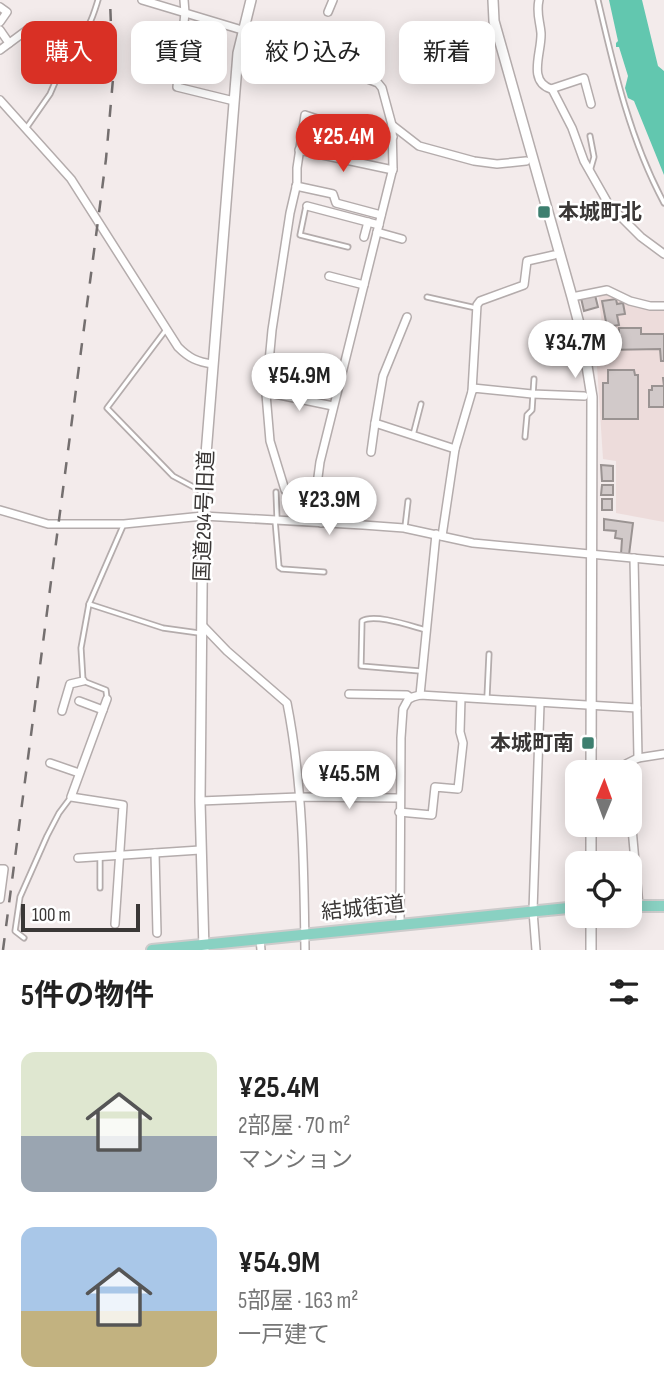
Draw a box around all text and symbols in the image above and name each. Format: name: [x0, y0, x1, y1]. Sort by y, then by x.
chip: 購入: [21, 21, 117, 84]
chip: 賃貸: [131, 21, 227, 84]
chip: 絞り込み: [241, 21, 385, 84]
chip: 新着: [399, 21, 495, 84]
pin: ¥25.4M: [286, 114, 400, 174]
text: ¥25.4M: [312, 123, 374, 151]
place label: 本城町北: [558, 200, 642, 225]
marker: 本城町北: [536, 204, 552, 220]
pin: ¥34.7M: [518, 320, 632, 380]
text: ¥34.7M: [544, 329, 606, 357]
pin: ¥54.9M: [242, 354, 356, 413]
text: ¥54.9M: [268, 362, 330, 390]
street label: 国道294号旧道: [190, 450, 219, 582]
pin: ¥23.9M: [272, 477, 386, 537]
text: ¥23.9M: [298, 486, 360, 514]
place label: 本城町南: [490, 731, 574, 756]
marker: 本城町南: [580, 735, 596, 751]
pin: ¥45.5M: [292, 752, 406, 811]
text: ¥45.5M: [318, 760, 380, 788]
north arrow: [565, 760, 642, 836]
map controls: [565, 760, 642, 928]
button: locate: [565, 851, 642, 928]
street label: 結城街道: [320, 892, 406, 925]
scale bar: [21, 901, 140, 933]
text: 100 m: [32, 904, 71, 927]
icon: filters: [605, 973, 643, 1011]
text: 5件の物件: [21, 978, 154, 1014]
text: ¥25.4M: [238, 1070, 320, 1106]
icon: home: [77, 1080, 161, 1164]
text: 2部屋 · 70 m²: [238, 1112, 350, 1140]
text: マンション: [238, 1146, 353, 1174]
text: ¥54.9M: [238, 1245, 320, 1281]
icon: home: [77, 1255, 161, 1339]
text: 5部屋 · 163 m²: [238, 1287, 358, 1315]
text: 一戸建て: [238, 1321, 330, 1349]

